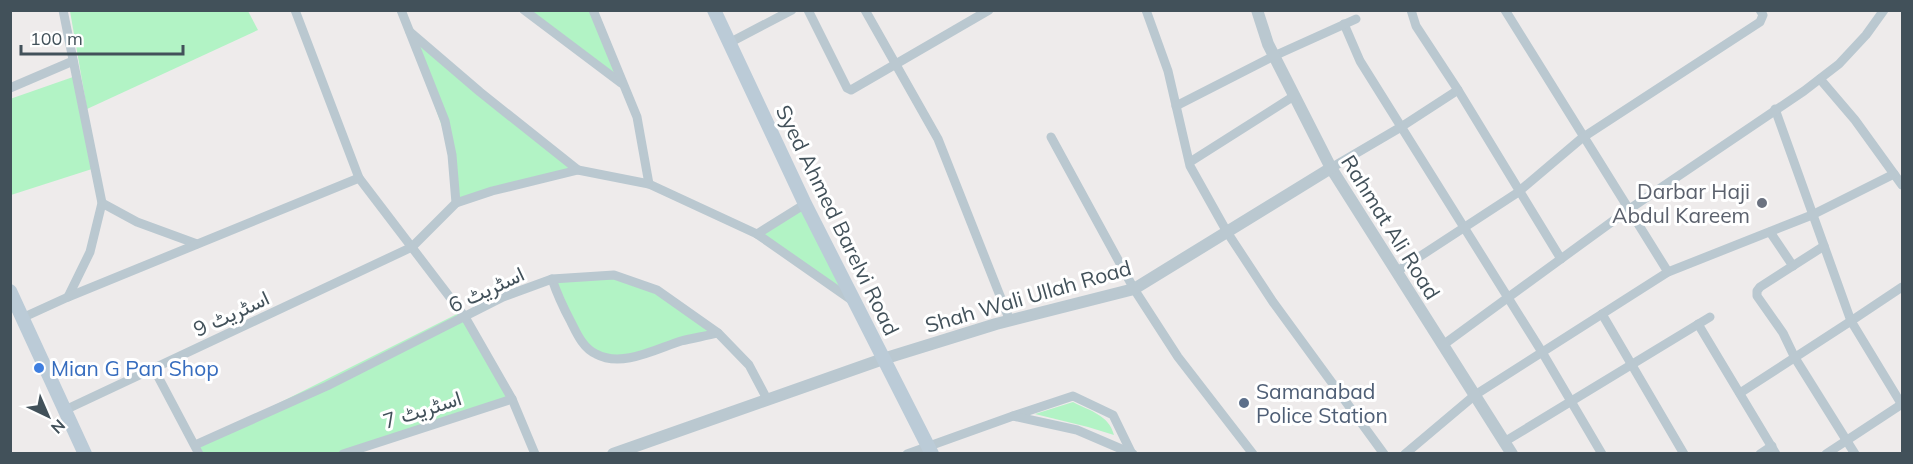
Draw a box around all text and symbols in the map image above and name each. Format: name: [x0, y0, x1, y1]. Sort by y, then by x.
scale bar: [21, 18, 183, 56]
text: 100 m: [30, 27, 83, 50]
street label: Syed Ahmed Barelvi Road: [771, 101, 905, 339]
street label: Rahmat Ali Road: [1336, 150, 1446, 304]
place label: Darbar Haji Abdul Kareem: [1612, 178, 1750, 228]
marker: Darbar Haji Abdul Kareem: [1755, 196, 1769, 210]
street label: Shah Wali Ullah Road: [922, 254, 1134, 338]
street label: اسٹریٹ 6: [444, 260, 529, 319]
street label: اسٹریٹ 9: [189, 284, 274, 343]
place label: Mian G Pan Shop: [51, 355, 219, 381]
marker: Mian G Pan Shop: [32, 361, 46, 375]
place label: Samanabad Police Station: [1256, 378, 1388, 428]
street label: اسٹریٹ 7: [380, 384, 465, 435]
north arrow: [18, 386, 78, 446]
marker: Samanabad Police Station: [1237, 396, 1251, 410]
text: N: [47, 415, 70, 438]

